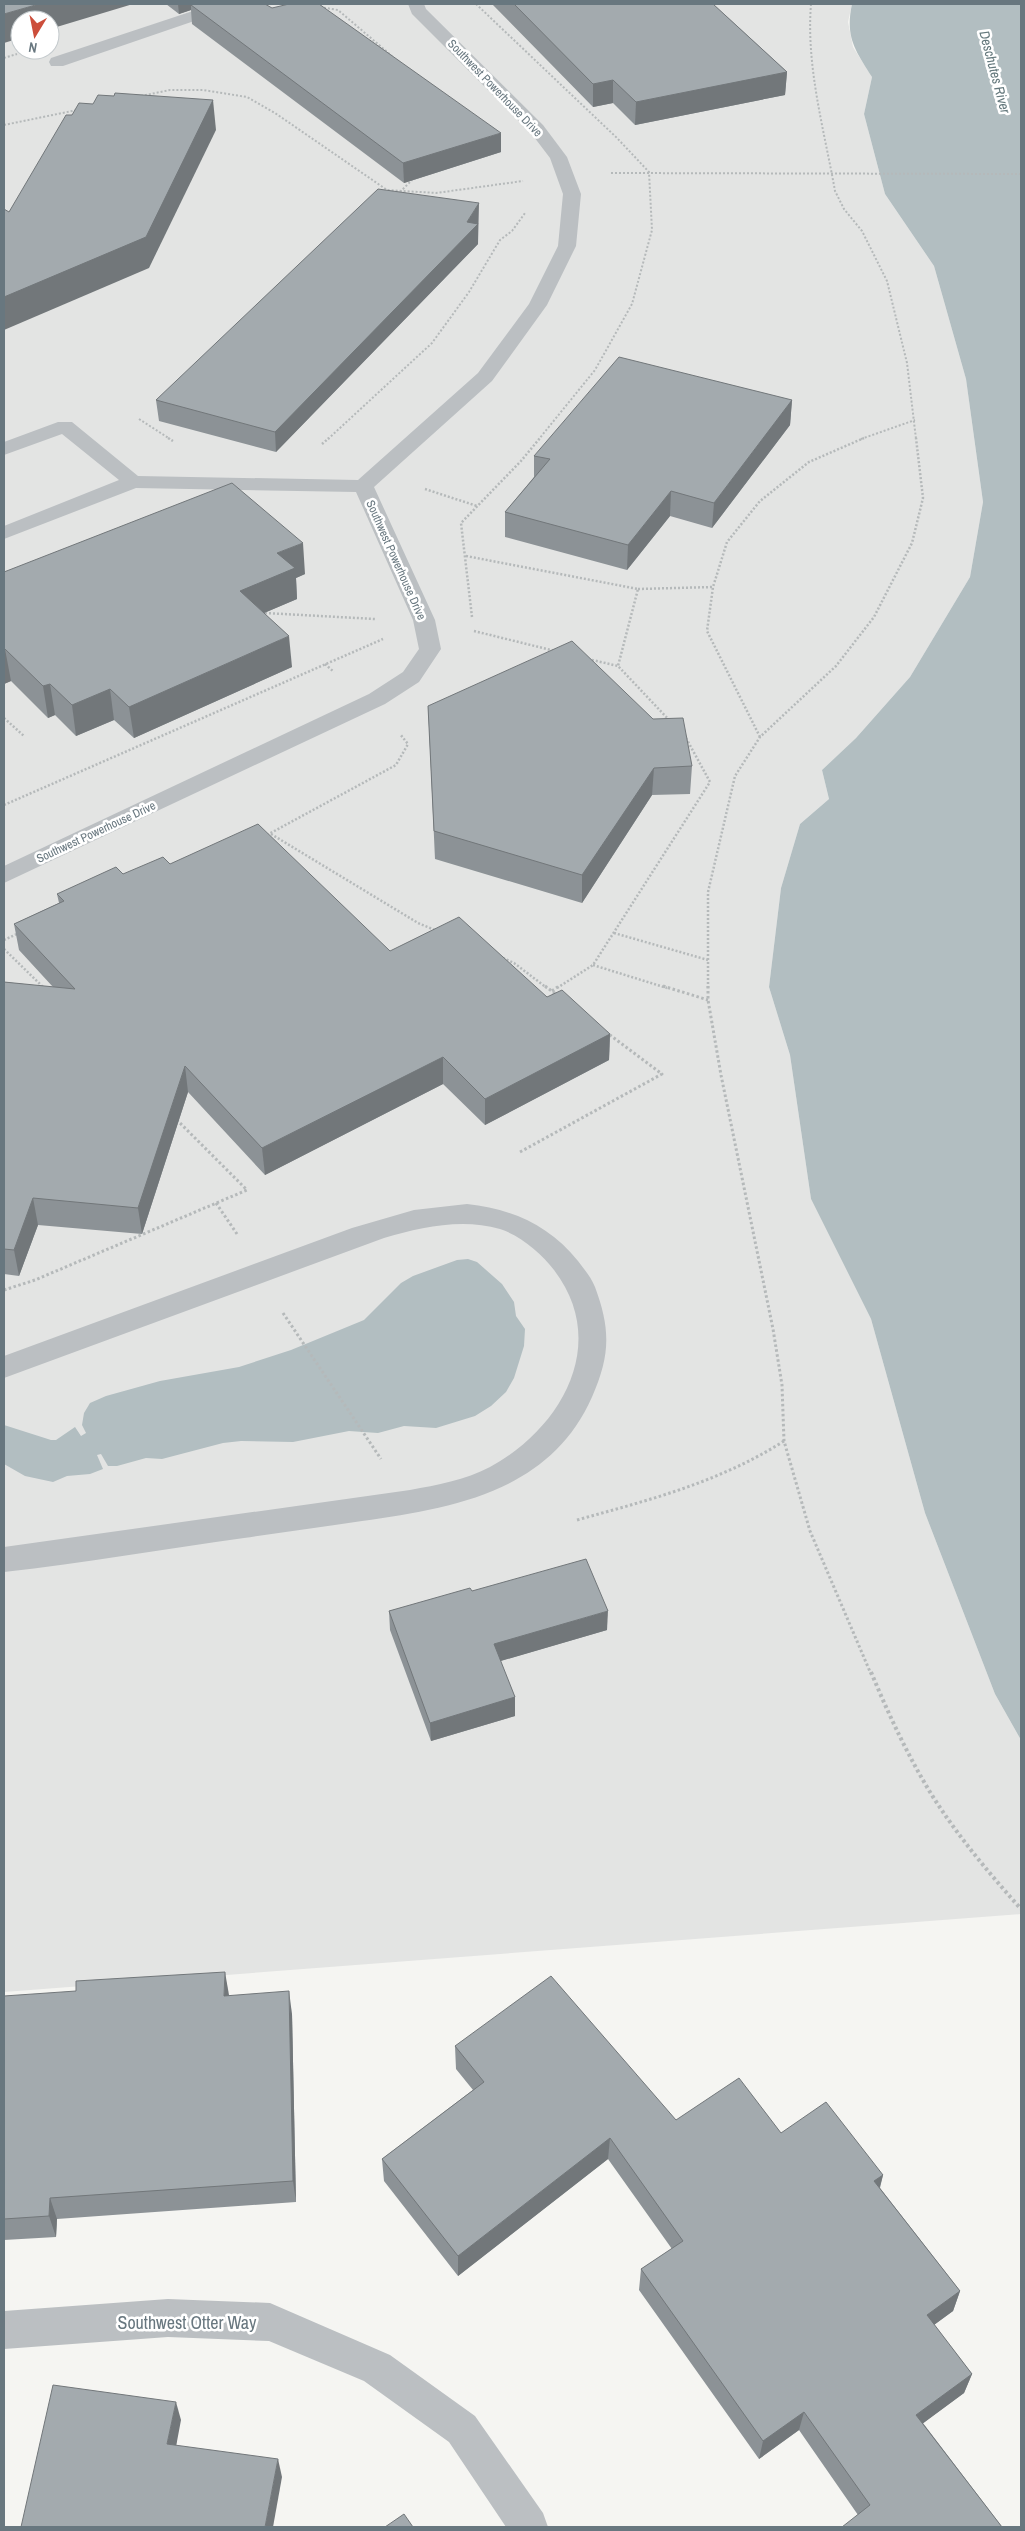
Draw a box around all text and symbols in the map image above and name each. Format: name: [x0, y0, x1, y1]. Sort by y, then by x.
north arrow: [10, 10, 60, 60]
water label: Deschutes River: [975, 29, 1015, 116]
street label: Southwest Powerhouse Drive: [444, 36, 546, 140]
text: N: [27, 38, 38, 57]
street label: Southwest Powerhouse Drive: [362, 498, 430, 622]
street label: Southwest Powerhouse Drive: [34, 797, 158, 867]
street label: Southwest Otter Way: [118, 2310, 257, 2335]

